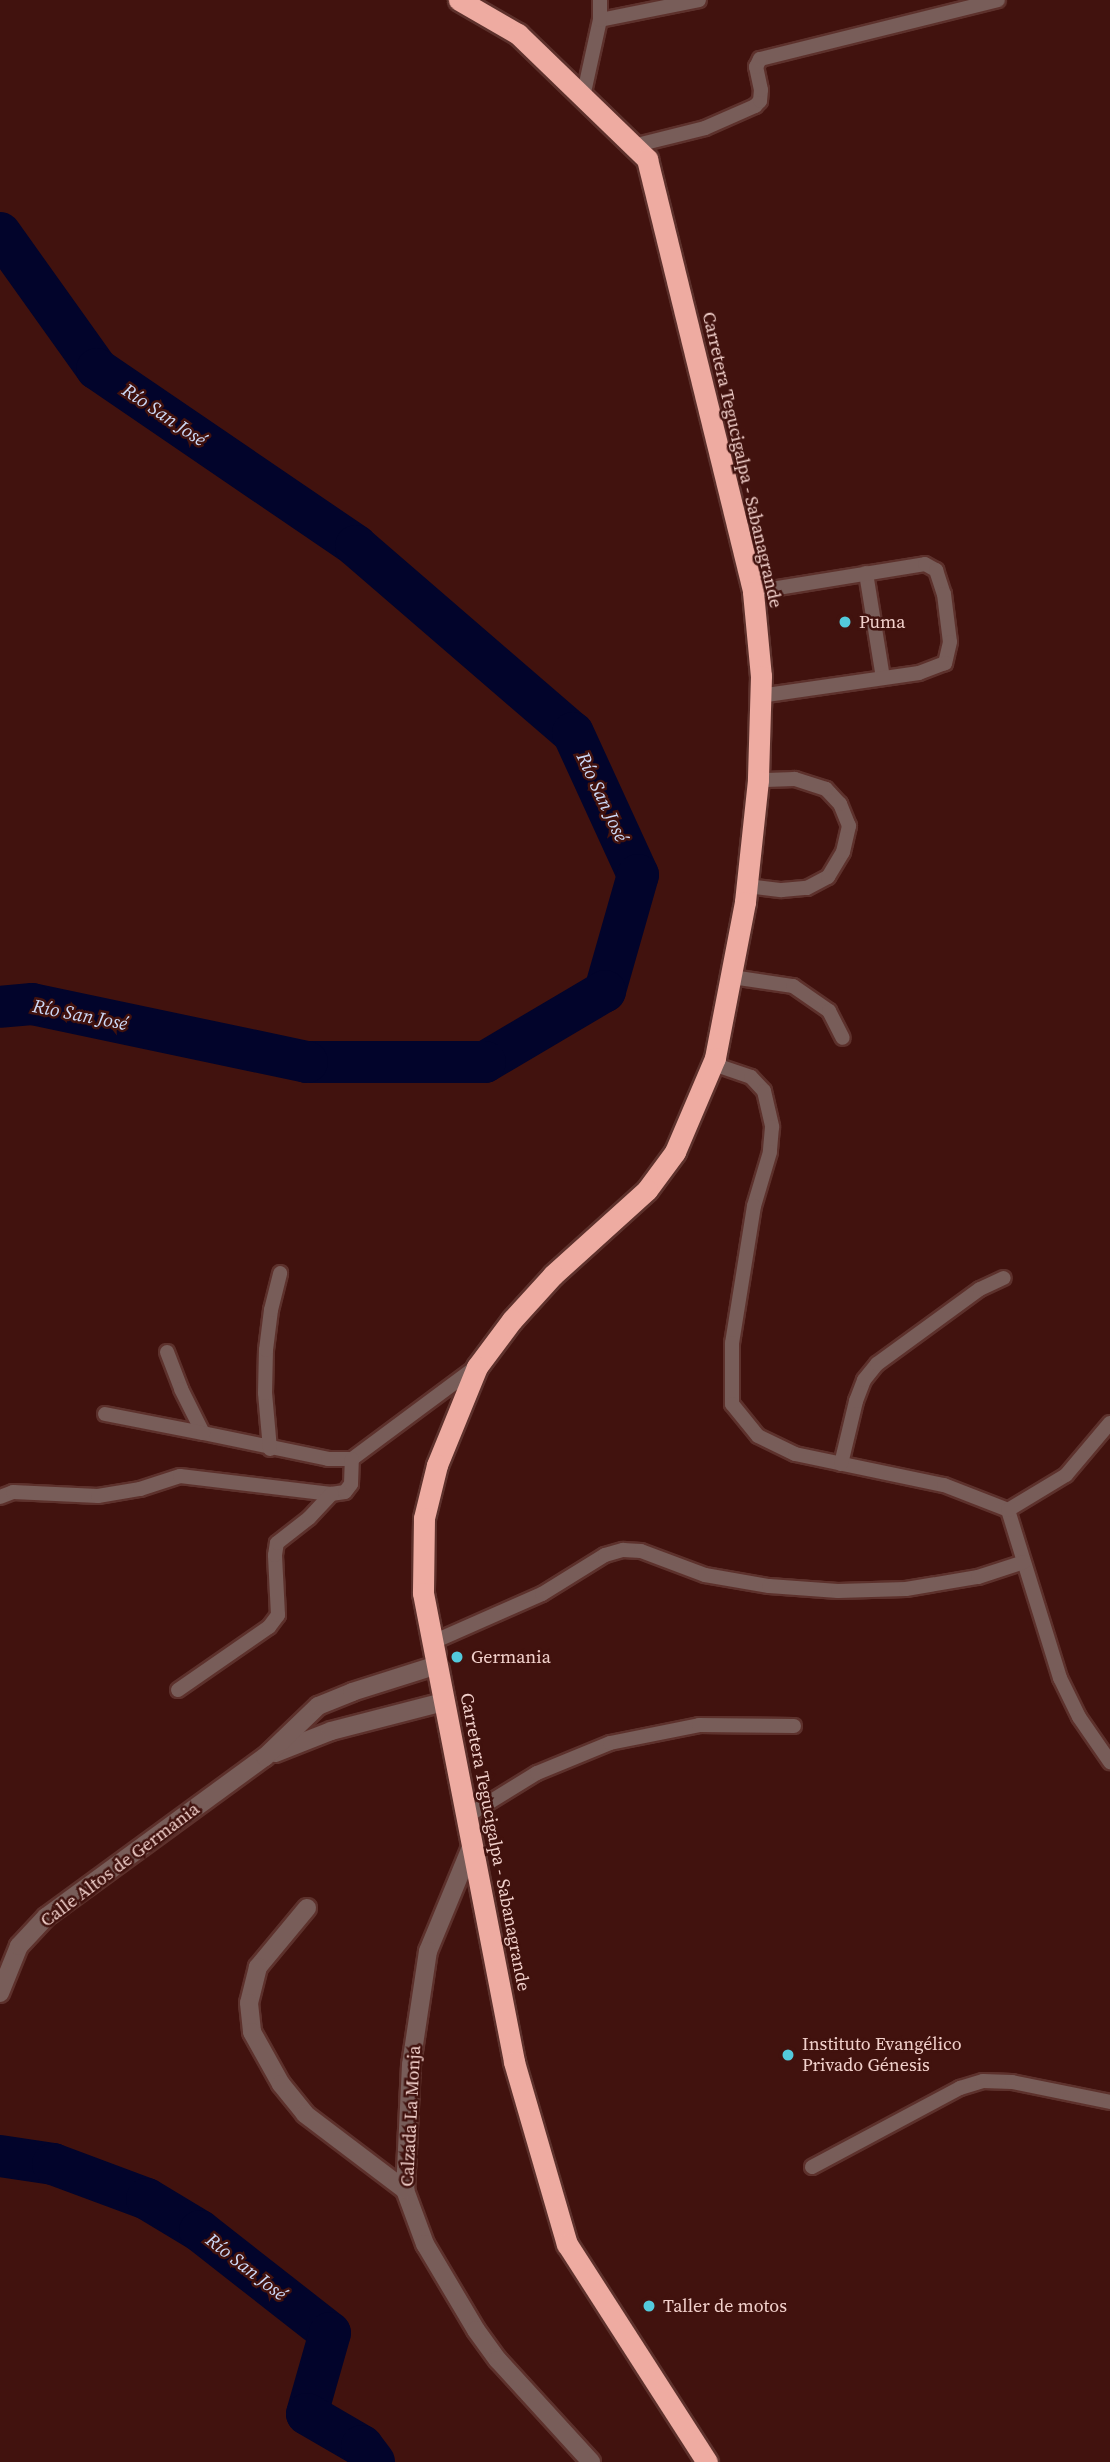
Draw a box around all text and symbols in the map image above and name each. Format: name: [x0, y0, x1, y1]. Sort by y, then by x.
street label: Carretera Tegucigalpa - Sabanagrande: [697, 310, 787, 610]
water label: Río San José: [118, 379, 210, 451]
place label: Puma: [859, 611, 905, 633]
marker: Puma: [837, 614, 853, 630]
water label: Río San José: [571, 749, 633, 845]
water label: Río San José: [31, 995, 129, 1035]
place label: Germania: [471, 1646, 551, 1668]
marker: Germania: [449, 1649, 465, 1665]
street label: Carretera Tegucigalpa - Sabanagrande: [455, 1691, 535, 1993]
street label: Calle Altos de Germania: [36, 1798, 204, 1932]
place label: Instituto Evangélico Privado Génesis: [802, 2034, 962, 2076]
street label: Calzada La Monja: [397, 2045, 425, 2187]
marker: Instituto Evangélico Privado Génesis: [780, 2047, 796, 2063]
water label: Río San José: [201, 2228, 291, 2306]
place label: Taller de motos: [663, 2295, 787, 2317]
marker: Taller de motos: [641, 2298, 657, 2314]

